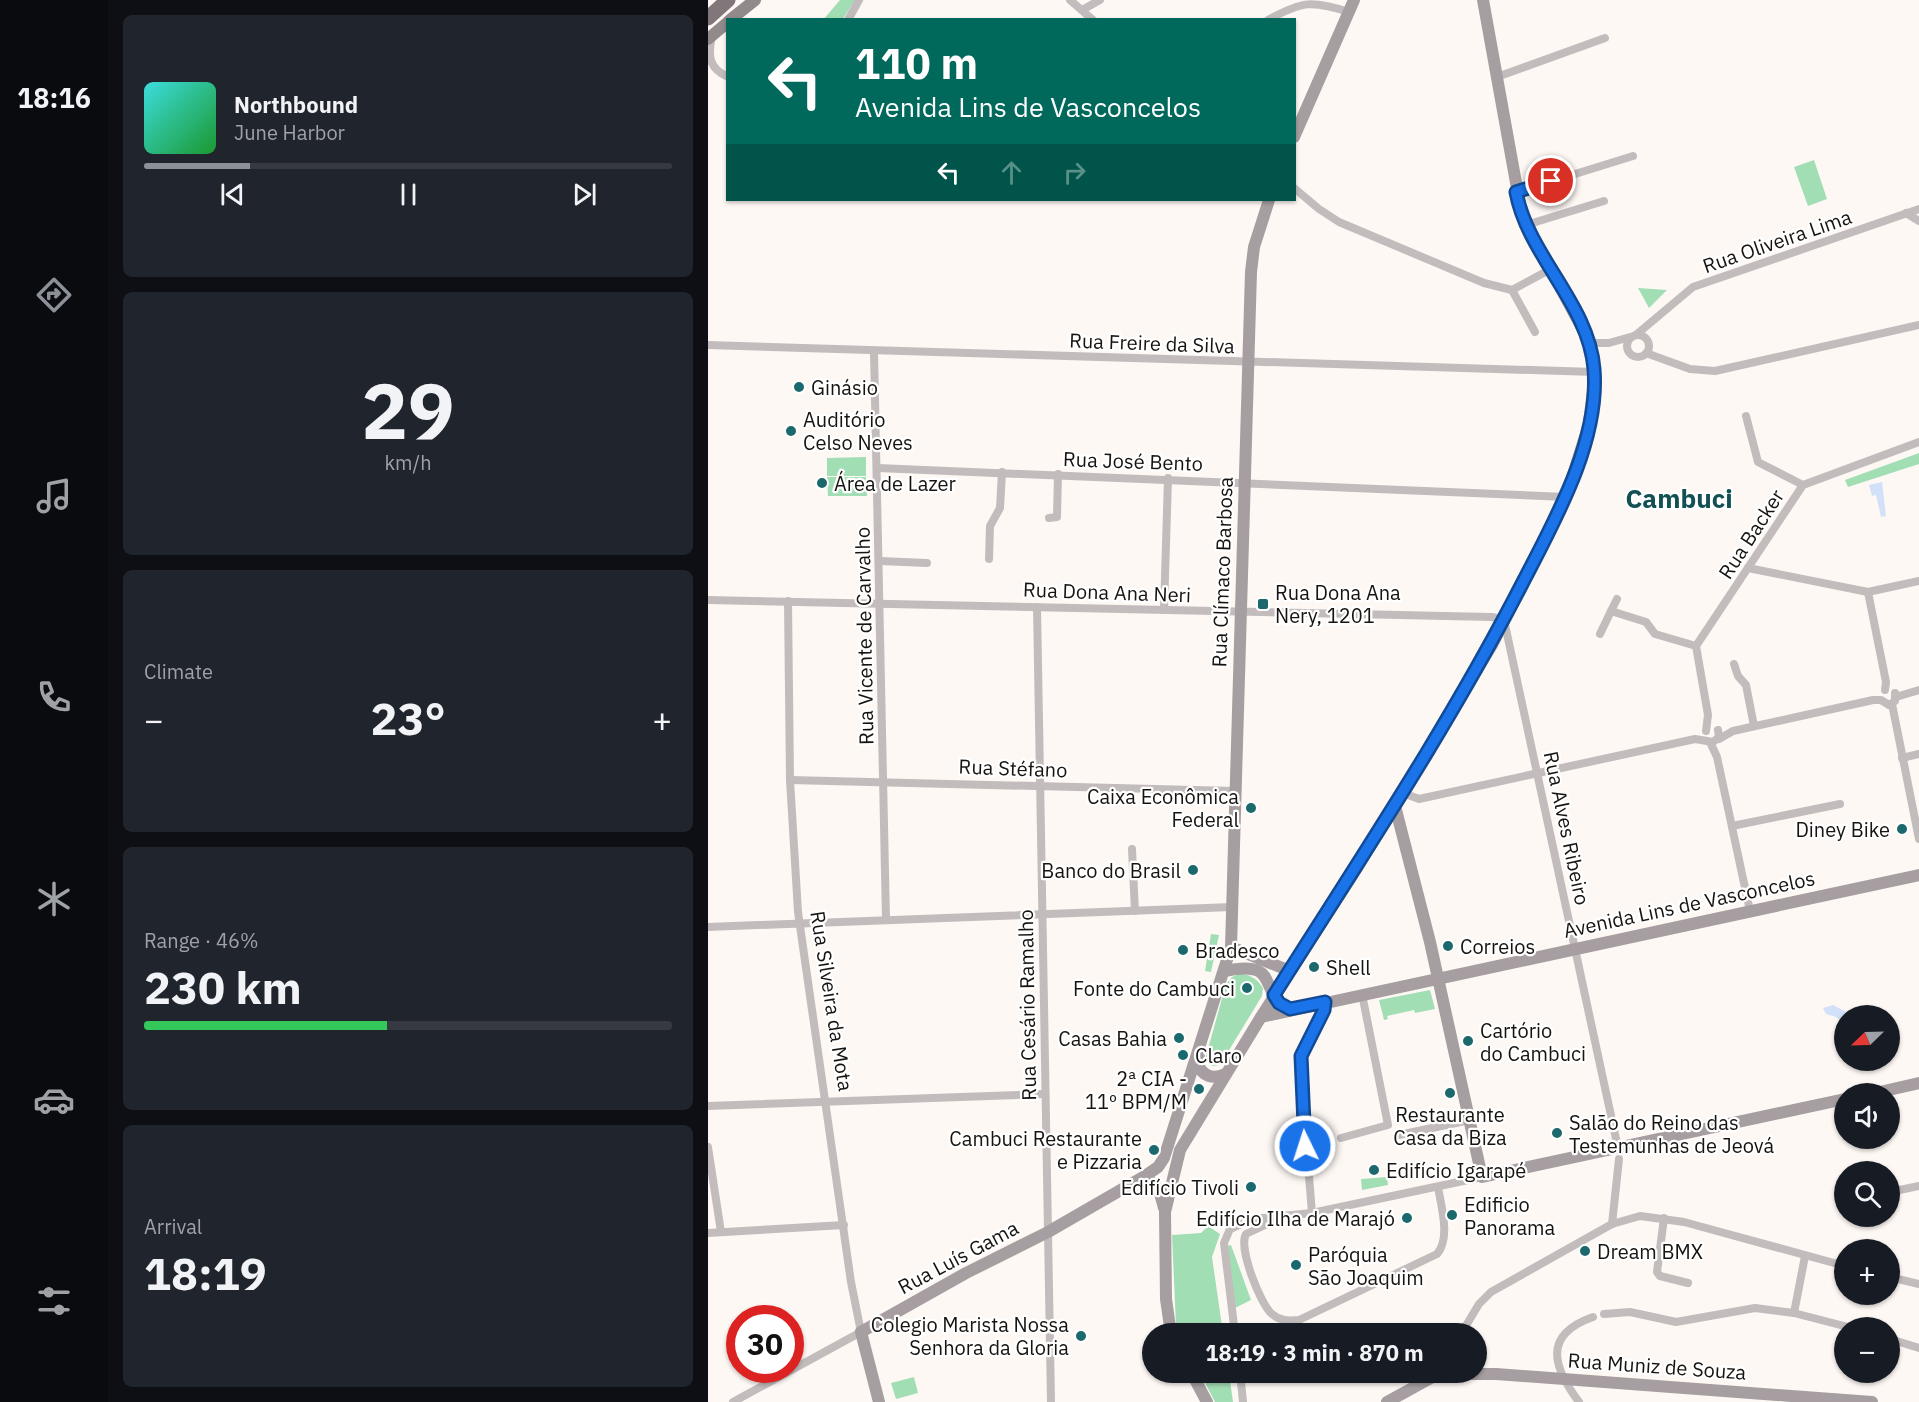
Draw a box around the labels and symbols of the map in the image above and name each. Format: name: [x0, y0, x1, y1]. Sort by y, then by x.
pin: [1525, 155, 1576, 206]
street label: Rua Oliveira Lima: [1699, 203, 1855, 279]
street label: Rua Freire da Silva: [1069, 327, 1236, 359]
place label: Ginásio: [811, 374, 878, 401]
marker: Ginásio: [792, 380, 806, 394]
place label: Auditório Celso Neves: [803, 406, 913, 456]
marker: Auditório Celso Neves: [784, 424, 798, 438]
street label: Rua José Bento: [1063, 445, 1203, 477]
place label: Área de Lazer: [834, 470, 956, 497]
marker: Área de Lazer: [815, 476, 829, 490]
street label: Rua Clímaco Barbosa: [1205, 476, 1239, 668]
district label: Cambuci: [1625, 481, 1733, 515]
street label: Rua Backer: [1712, 484, 1790, 584]
street label: Rua Vicente de Carvalho: [849, 527, 879, 745]
street label: Rua Dona Ana Neri: [1023, 576, 1191, 608]
place label: Rua Dona Ana Nery, 1201: [1275, 579, 1401, 629]
marker: Rua Dona Ana Nery, 1201: [1256, 597, 1270, 611]
street label: Rua Alves Ribeiro: [1538, 749, 1596, 907]
street label: Rua Stéfano: [958, 753, 1068, 783]
place label: Caixa Econômica Federal: [1087, 783, 1239, 833]
marker: Caixa Econômica Federal: [1244, 801, 1258, 815]
place label: Diney Bike: [1795, 816, 1890, 843]
marker: Diney Bike: [1895, 822, 1909, 836]
place label: Banco do Brasil: [1041, 857, 1181, 884]
marker: Banco do Brasil: [1186, 863, 1200, 877]
street label: Avenida Lins de Vasconcelos: [1561, 864, 1817, 944]
street label: Rua Silveira da Mota: [804, 909, 860, 1093]
street label: Rua Cesário Ramalho: [1012, 909, 1042, 1101]
place label: Correios: [1460, 933, 1535, 960]
place label: Bradesco: [1195, 937, 1279, 964]
marker: Correios: [1441, 939, 1455, 953]
marker: Bradesco: [1176, 943, 1190, 957]
place label: Shell: [1326, 954, 1371, 981]
marker: Shell: [1307, 960, 1321, 974]
place label: Fonte do Cambuci: [1073, 975, 1235, 1002]
marker: Fonte do Cambuci: [1240, 981, 1254, 995]
north arrow: [1834, 1005, 1900, 1071]
place label: Cartório do Cambuci: [1480, 1017, 1586, 1067]
place label: Casas Bahia: [1058, 1025, 1167, 1052]
marker: Casas Bahia: [1172, 1031, 1186, 1045]
marker: Cartório do Cambuci: [1461, 1034, 1475, 1048]
place label: Claro: [1195, 1042, 1242, 1069]
marker: Claro: [1176, 1048, 1190, 1062]
place label: 2ª CIA - 11º BPM/M: [1085, 1065, 1187, 1115]
marker: 2ª CIA - 11º BPM/M: [1192, 1082, 1206, 1096]
marker: Restaurante Casa da Biza: [1443, 1086, 1457, 1100]
place label: Restaurante Casa da Biza: [1393, 1101, 1507, 1151]
place label: Salão do Reino das Testemunhas de Jeová: [1569, 1109, 1774, 1159]
position arrow: [1273, 1114, 1337, 1178]
place label: Cambuci Restaurante e Pizzaria: [949, 1125, 1142, 1175]
marker: Salão do Reino das Testemunhas de Jeová: [1550, 1126, 1564, 1140]
marker: Cambuci Restaurante e Pizzaria: [1147, 1143, 1161, 1157]
place label: Edifício Igarapé: [1386, 1157, 1526, 1184]
marker: Edifício Igarapé: [1367, 1163, 1381, 1177]
place label: Edifício Tivoli: [1121, 1174, 1239, 1201]
marker: Edifício Tivoli: [1244, 1180, 1258, 1194]
place label: Edificio Panorama: [1464, 1191, 1556, 1241]
place label: Edifício Ilha de Marajó: [1196, 1205, 1395, 1232]
marker: Edificio Panorama: [1445, 1208, 1459, 1222]
marker: Edifício Ilha de Marajó: [1400, 1211, 1414, 1225]
street label: Rua Luís Gama: [893, 1214, 1023, 1300]
place label: Dream BMX: [1597, 1238, 1703, 1265]
place label: Paróquia São Joaquim: [1308, 1241, 1424, 1291]
marker: Dream BMX: [1578, 1244, 1592, 1258]
marker: Paróquia São Joaquim: [1289, 1258, 1303, 1272]
speed limit sign: 30: [726, 1305, 804, 1383]
place label: Colegio Marista Nossa Senhora da Gloria: [871, 1311, 1069, 1361]
marker: Colegio Marista Nossa Senhora da Gloria: [1074, 1329, 1088, 1343]
street label: Rua Muniz de Souza: [1567, 1346, 1748, 1386]

